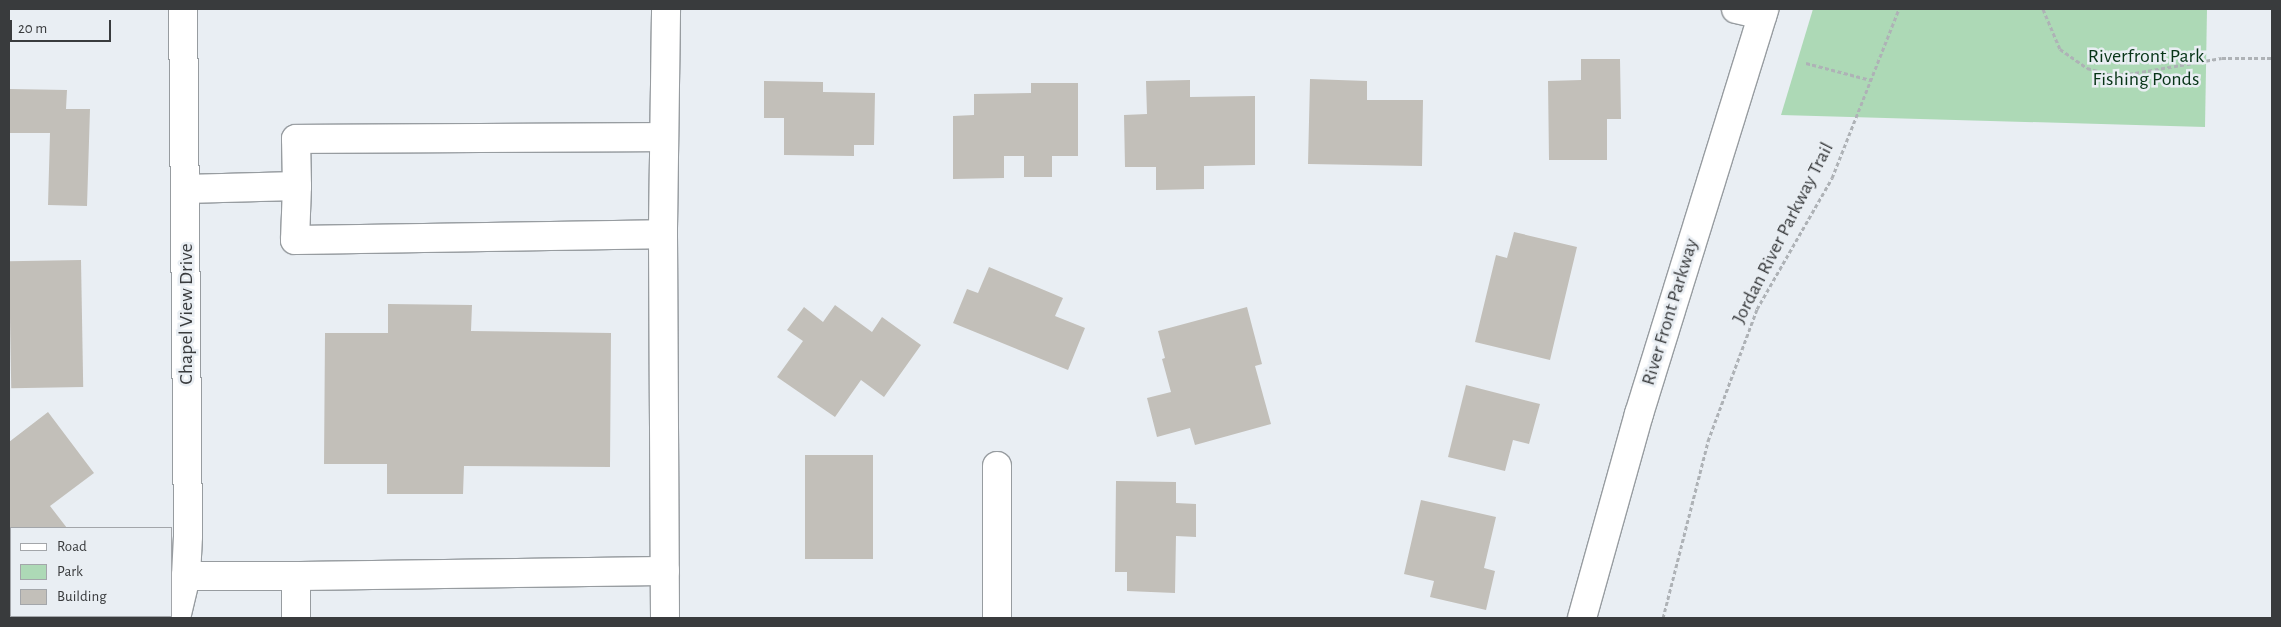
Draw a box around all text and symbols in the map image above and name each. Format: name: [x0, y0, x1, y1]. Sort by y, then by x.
scale bar: [12, 10, 114, 42]
text: 20 m: [18, 21, 47, 36]
park label: Riverfront Park Fishing Ponds: [2088, 44, 2204, 91]
street label: Jordan River Parkway Trail: [1727, 138, 1839, 328]
street label: River Front Parkway: [1636, 236, 1704, 388]
street label: Chapel View Drive: [174, 243, 198, 385]
legend: [10, 527, 172, 617]
text: Road: [57, 539, 87, 554]
text: Park: [57, 564, 83, 579]
text: Building: [57, 589, 107, 604]

